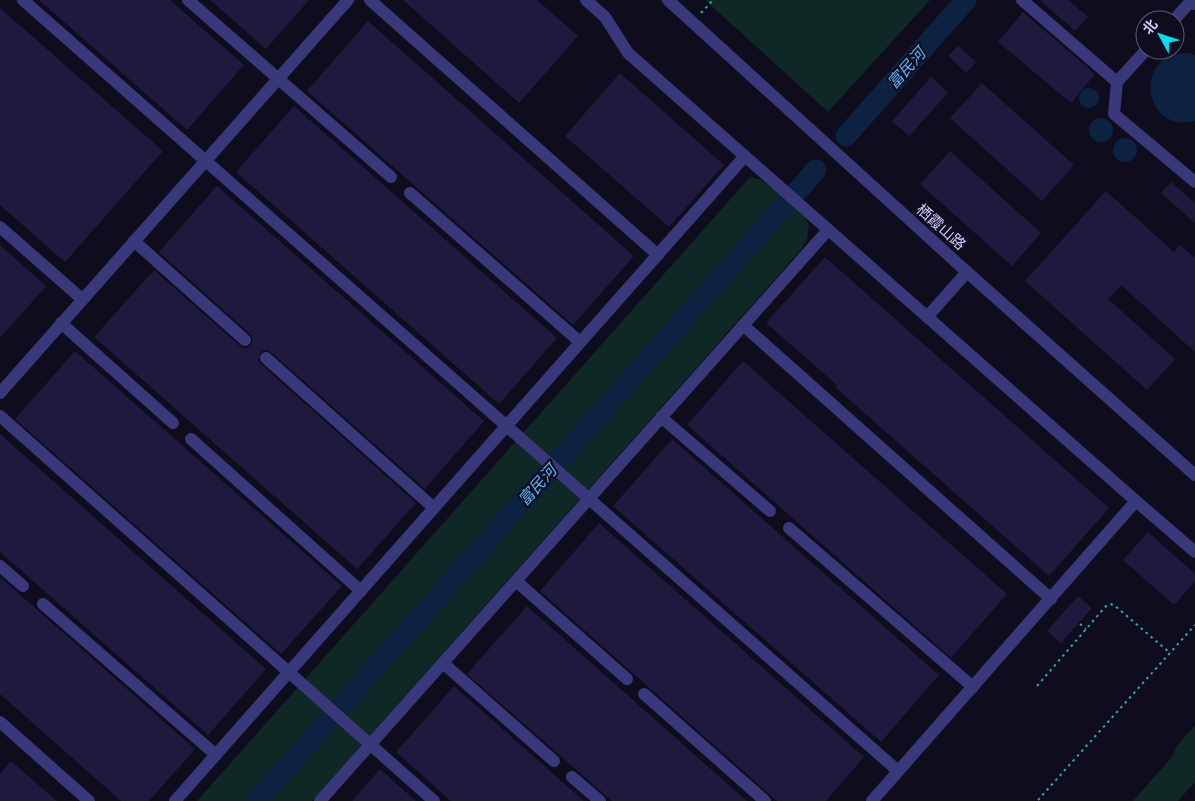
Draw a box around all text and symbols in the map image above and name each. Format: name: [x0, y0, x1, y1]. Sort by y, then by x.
north arrow: [1135, 10, 1185, 60]
text: 北: [1139, 15, 1162, 38]
water label: 富民河: [883, 41, 933, 94]
street label: 栖霞山路: [912, 199, 970, 255]
water label: 富民河: [514, 458, 564, 511]

